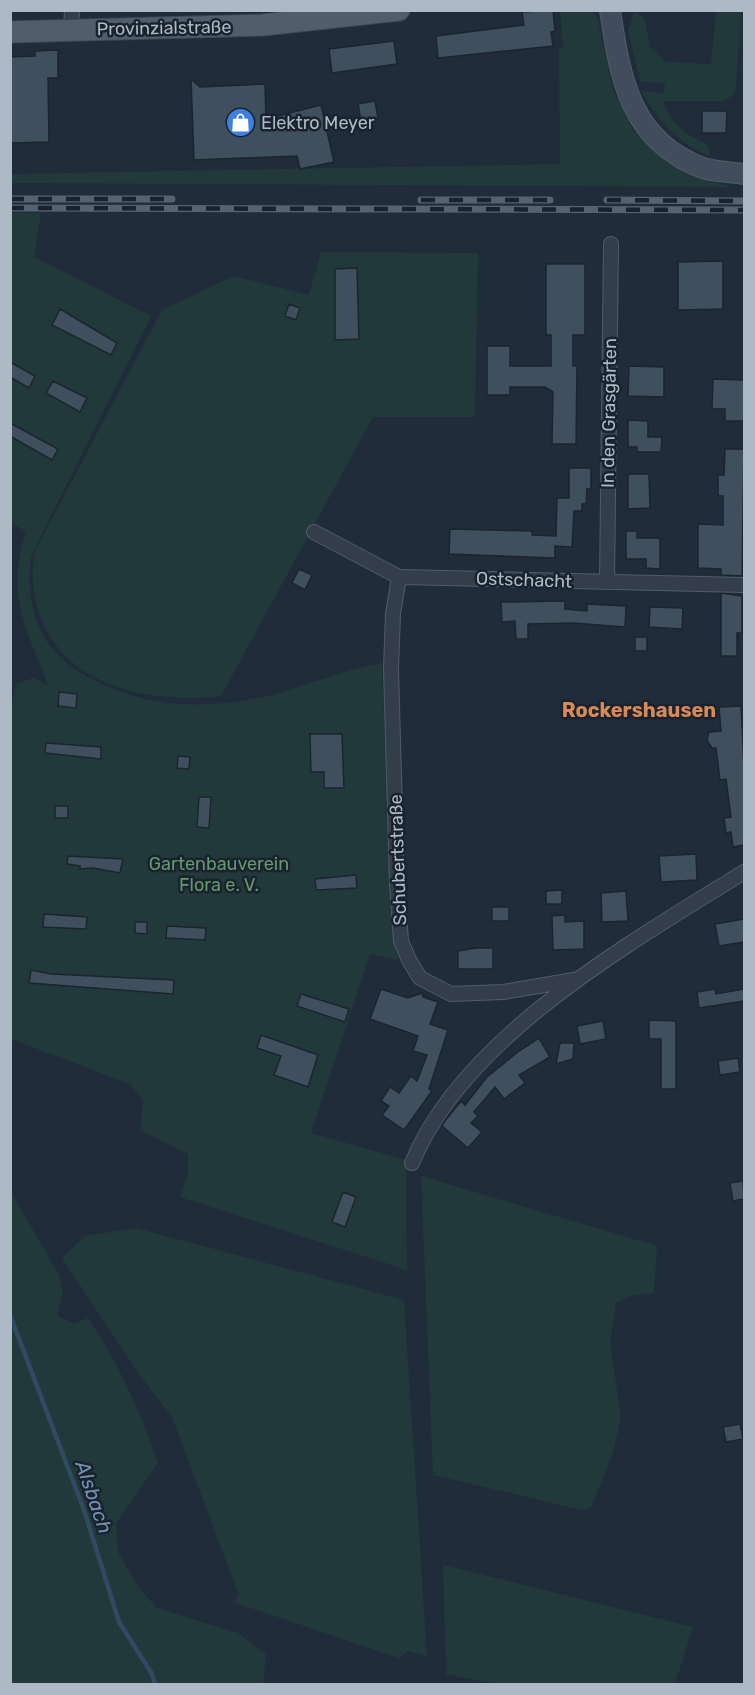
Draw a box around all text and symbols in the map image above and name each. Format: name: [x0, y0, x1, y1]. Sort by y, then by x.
street label: Provinzialstraße: [96, 16, 232, 40]
shop icon: Elektro Meyer: [224, 107, 256, 139]
place label: Elektro Meyer: [261, 112, 375, 134]
street label: In den Grasgärten: [597, 338, 621, 488]
street label: Ostschacht: [476, 567, 572, 593]
district label: Rockershausen: [562, 698, 716, 722]
street label: Schubertstraße: [385, 794, 411, 926]
park label: Gartenbauverein Flora e. V.: [149, 853, 289, 896]
water label: Alsbach: [70, 1457, 118, 1537]

